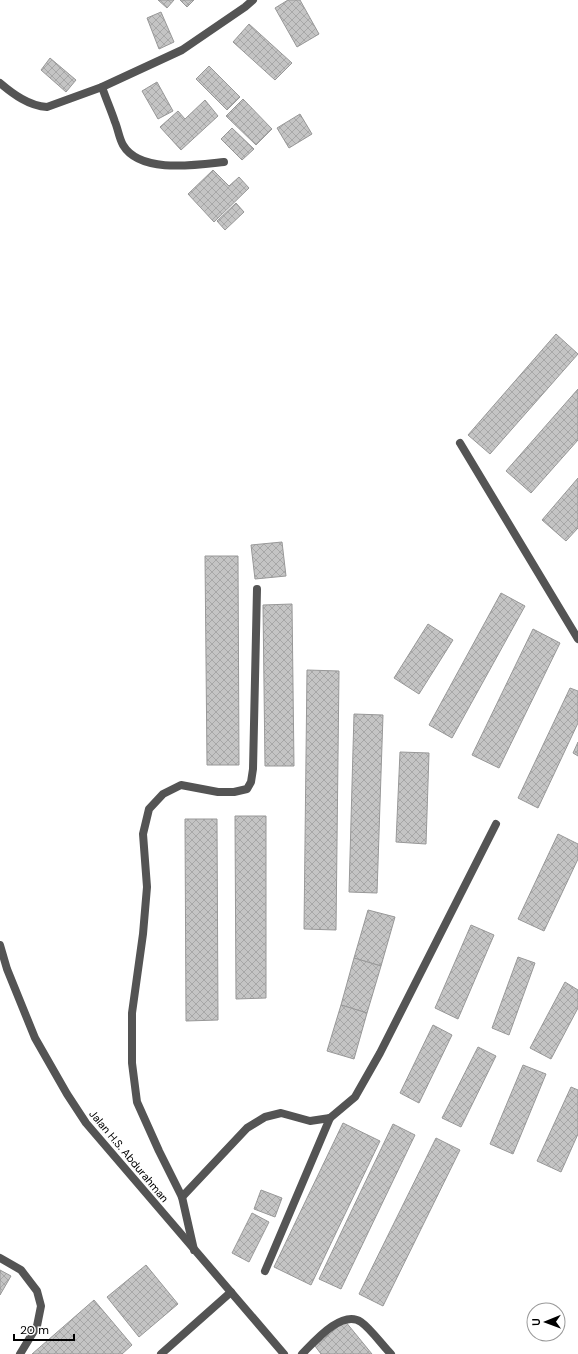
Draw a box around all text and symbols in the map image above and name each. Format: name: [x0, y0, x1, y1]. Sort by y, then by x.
street label: Jalan H.S. Abdurahman: [86, 1107, 172, 1205]
north arrow: [526, 1302, 566, 1342]
scale bar: [14, 1316, 74, 1342]
text: U: [529, 1318, 543, 1326]
text: 20 m: [20, 1322, 49, 1338]

